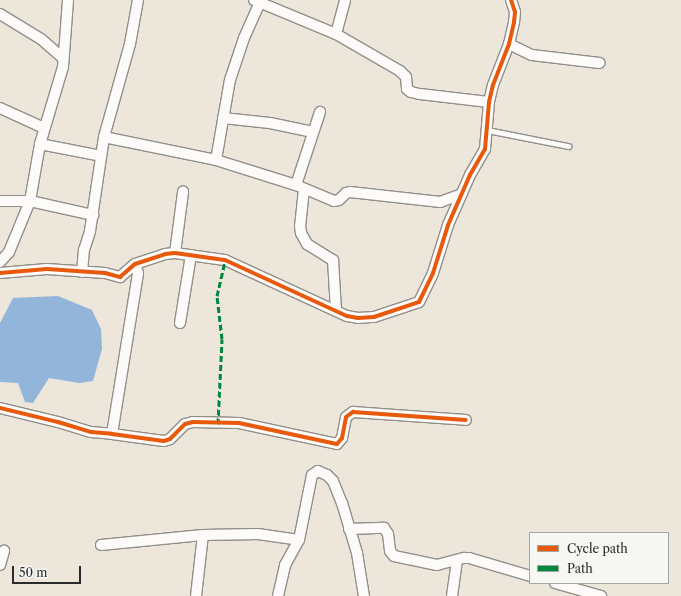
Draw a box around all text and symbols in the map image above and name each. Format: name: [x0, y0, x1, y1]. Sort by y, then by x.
legend: [529, 532, 669, 584]
text: Cycle path: [567, 541, 628, 556]
scale bar: [14, 558, 83, 584]
text: Path: [567, 561, 593, 576]
text: 50 m: [19, 565, 48, 580]

